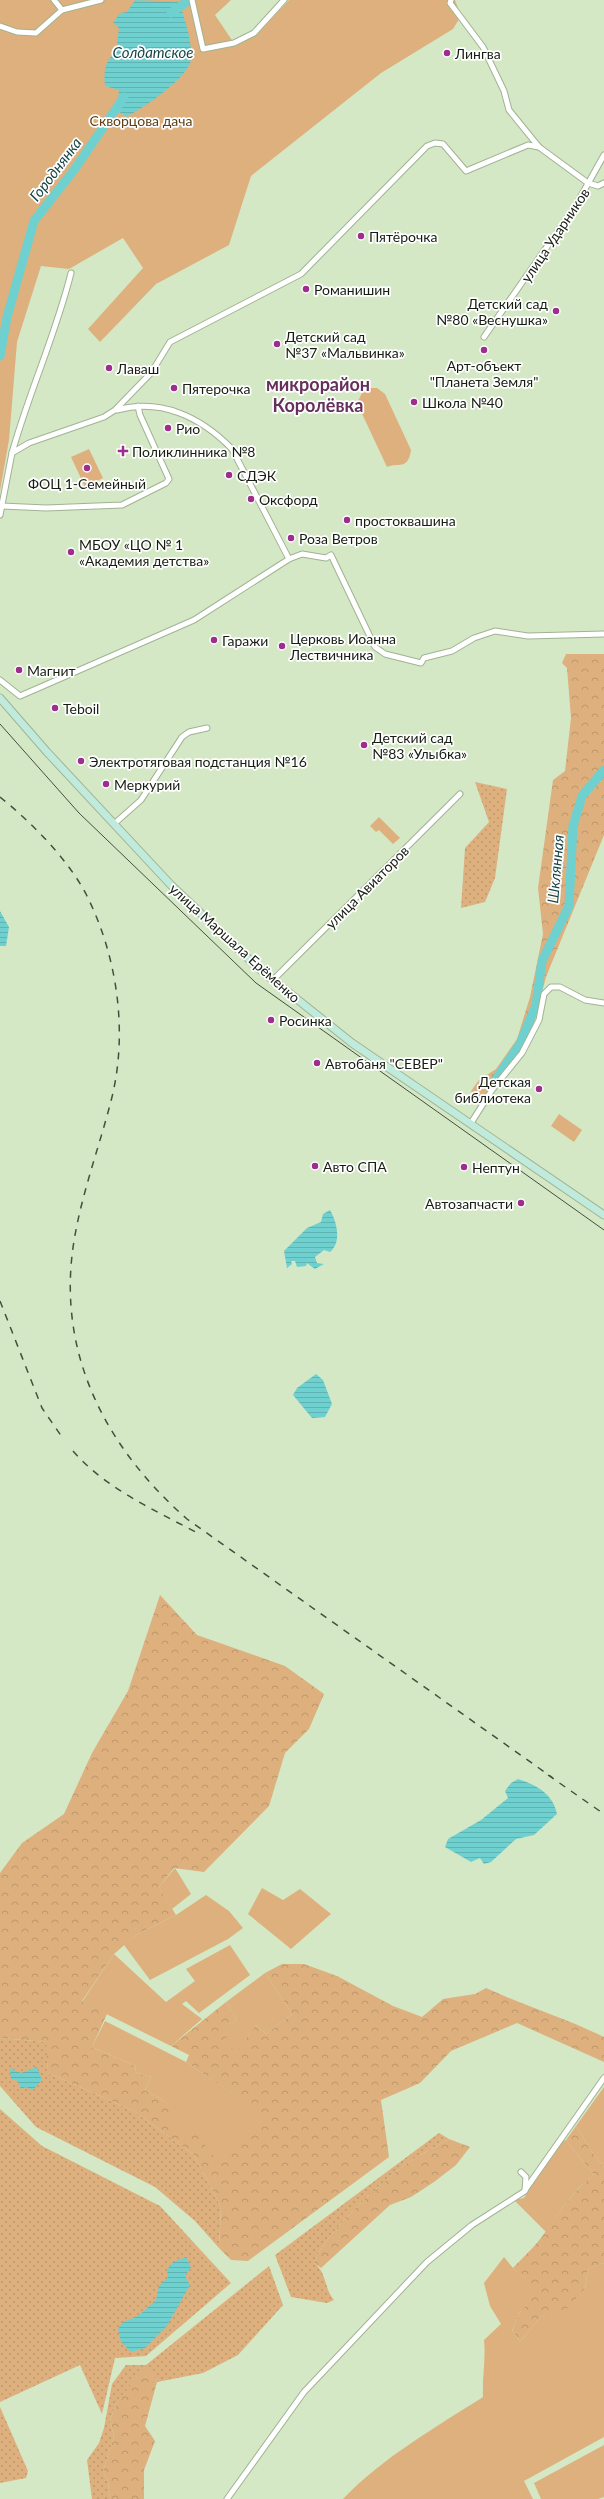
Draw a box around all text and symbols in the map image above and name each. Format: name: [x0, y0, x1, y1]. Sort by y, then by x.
water label: Солдатское: [113, 43, 193, 61]
place label: Лингва: [454, 45, 501, 62]
marker: Лингва: [442, 48, 452, 58]
park label: Скворцова дача: [90, 112, 192, 129]
water label: Городнянка: [25, 134, 85, 204]
street label: улица Ударников: [517, 185, 593, 285]
place label: Пятёрочка: [369, 228, 437, 245]
marker: Пятёрочка: [356, 231, 366, 241]
place label: Романишин: [314, 281, 390, 298]
marker: Романишин: [301, 284, 311, 294]
place label: Детский сад №80 «Веснушка»: [436, 295, 548, 328]
marker: Детский сад №80 «Веснушка»: [551, 306, 561, 316]
place label: Детский сад №37 «Мальвинка»: [285, 328, 405, 361]
marker: Детский сад №37 «Мальвинка»: [272, 339, 282, 349]
marker: Арт-объект "Планета Земля": [479, 345, 489, 355]
place label: Арт-объект "Планета Земля": [430, 357, 538, 390]
place label: Лаваш: [116, 360, 159, 377]
marker: Лаваш: [104, 363, 114, 373]
district label: микрорайон Королёвка: [266, 373, 370, 416]
place label: Пятерочка: [182, 380, 250, 397]
marker: Пятерочка: [169, 383, 179, 393]
place label: Школа №40: [422, 394, 503, 411]
marker: Школа №40: [409, 397, 419, 407]
place label: Рио: [176, 420, 200, 437]
marker: Рио: [163, 423, 173, 433]
place label: Поликлинника №8: [132, 443, 255, 460]
marker: Поликлинника №8: [117, 445, 129, 457]
marker: ФОЦ 1-Семейный: [82, 463, 92, 473]
place label: СДЭК: [237, 467, 277, 484]
marker: СДЭК: [224, 470, 234, 480]
place label: ФОЦ 1-Семейный: [28, 475, 146, 492]
place label: Оксфорд: [259, 491, 318, 508]
marker: Оксфорд: [246, 494, 256, 504]
place label: простоквашина: [355, 512, 456, 529]
marker: простоквашина: [342, 515, 352, 525]
place label: Роза Ветров: [299, 530, 378, 547]
marker: Роза Ветров: [286, 533, 296, 543]
place label: МБОУ «ЦО № 1 «Академия детства»: [79, 536, 209, 569]
marker: МБОУ «ЦО № 1 «Академия детства»: [66, 547, 76, 557]
place label: Церковь Иоанна Лествичника: [289, 630, 396, 663]
place label: Гаражи: [222, 632, 268, 649]
marker: Гаражи: [209, 635, 219, 645]
marker: Церковь Иоанна Лествичника: [277, 641, 287, 651]
place label: Магнит: [27, 662, 76, 679]
marker: Магнит: [14, 665, 24, 675]
place label: Teboil: [63, 700, 99, 717]
marker: Teboil: [50, 703, 60, 713]
place label: Детский сад №83 «Улыбка»: [372, 729, 467, 762]
marker: Детский сад №83 «Улыбка»: [359, 740, 369, 750]
place label: Электротяговая подстанция №16: [89, 753, 307, 770]
marker: Электротяговая подстанция №16: [76, 756, 86, 766]
place label: Меркурий: [114, 776, 180, 793]
marker: Меркурий: [101, 779, 111, 789]
water label: Шклянная: [543, 834, 567, 904]
street label: улица Авиаторов: [322, 842, 412, 932]
street label: улица Маршала Ерёменко: [166, 880, 304, 1006]
place label: Росинка: [279, 1012, 332, 1029]
marker: Росинка: [266, 1015, 276, 1025]
place label: Автобаня "СЕВЕР": [325, 1055, 443, 1072]
marker: Автобаня "СЕВЕР": [312, 1058, 322, 1068]
place label: Детская библиотека: [454, 1073, 531, 1106]
marker: Детская библиотека: [534, 1084, 544, 1094]
place label: Авто СПА: [323, 1158, 387, 1175]
place label: Нептун: [472, 1159, 520, 1176]
marker: Авто СПА: [310, 1161, 320, 1171]
marker: Нептун: [459, 1162, 469, 1172]
place label: Автозапчасти: [425, 1195, 513, 1212]
marker: Автозапчасти: [516, 1198, 526, 1208]

